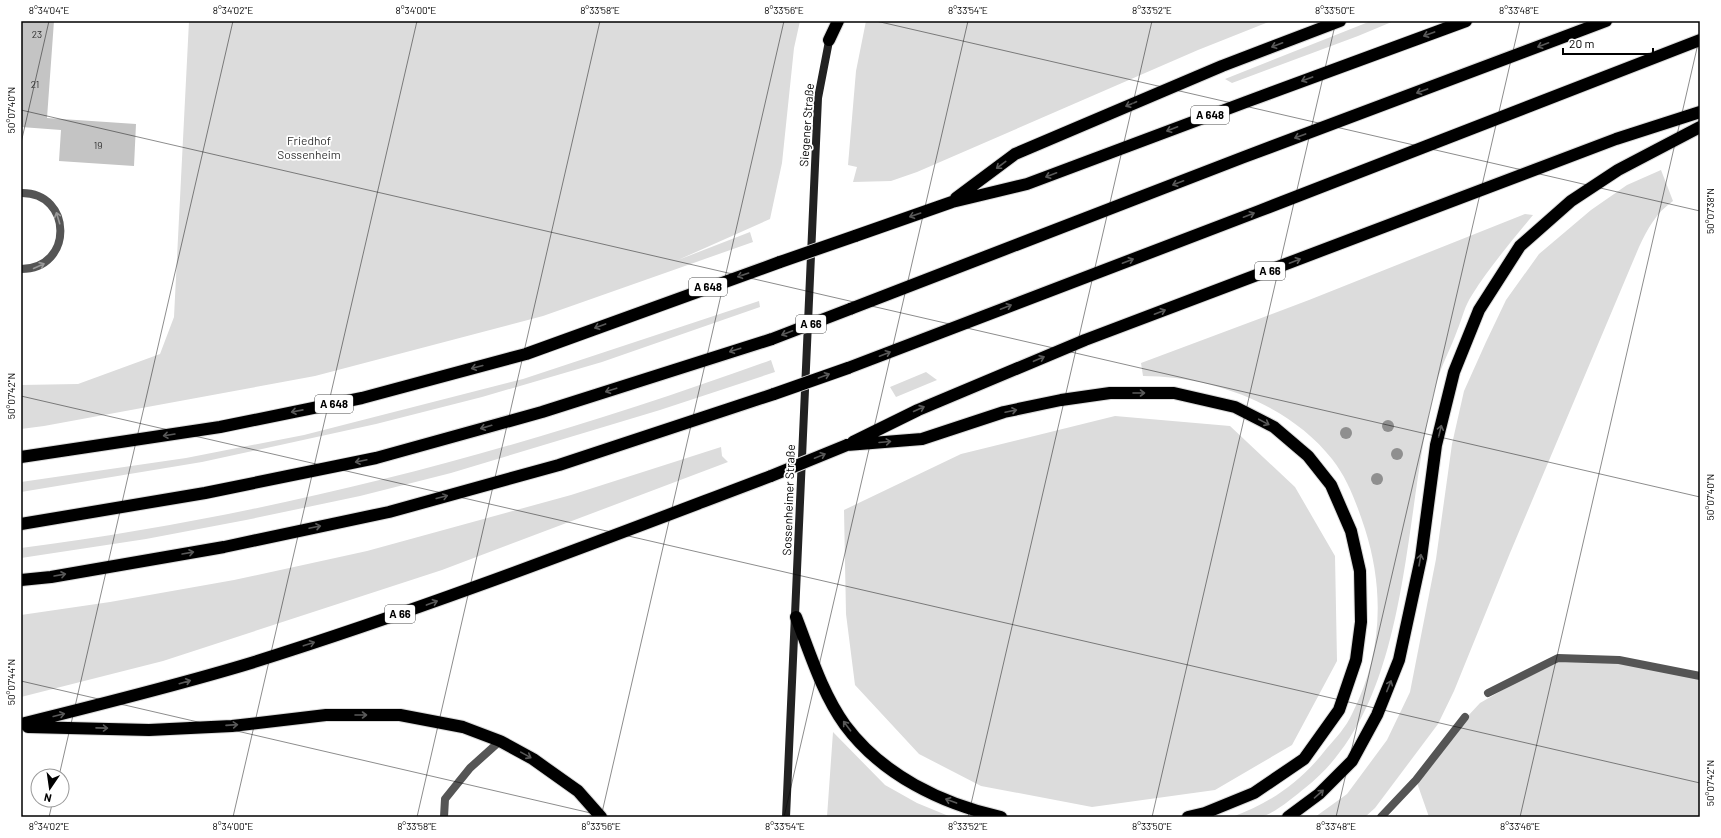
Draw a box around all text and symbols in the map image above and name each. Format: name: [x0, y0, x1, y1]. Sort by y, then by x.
text: 8°34'04"E: [29, 4, 69, 16]
text: 8°34'02"E: [213, 4, 253, 16]
text: 8°34'00"E: [396, 4, 436, 16]
text: 8°33'58"E: [580, 4, 620, 16]
text: 8°33'56"E: [764, 4, 804, 16]
text: 8°33'54"E: [948, 4, 988, 16]
text: 8°33'52"E: [1132, 4, 1172, 16]
text: 8°33'50"E: [1315, 4, 1355, 16]
text: 8°33'48"E: [1499, 4, 1539, 16]
house number: 23: [32, 28, 42, 40]
scale bar: [1563, 30, 1653, 56]
one-way arrow: [1424, 31, 1436, 39]
text: 20 m: [1569, 36, 1595, 50]
one-way arrow: [1272, 42, 1284, 50]
one-way arrow: [1538, 42, 1550, 49]
one-way arrow: [1301, 76, 1314, 83]
house number: 21: [31, 78, 39, 90]
street label: Siegener Straße: [796, 83, 816, 167]
text: 50°07'40"N: [5, 87, 17, 133]
one-way arrow: [1415, 88, 1428, 95]
one-way arrow: [1125, 101, 1137, 108]
road number: A 648: [1191, 106, 1229, 124]
one-way arrow: [1167, 126, 1179, 134]
park label: Friedhof Sossenheim: [277, 133, 341, 161]
one-way arrow: [1294, 133, 1306, 141]
house number: 19: [94, 139, 102, 151]
one-way arrow: [995, 161, 1006, 169]
one-way arrow: [1045, 172, 1057, 180]
one-way arrow: [1173, 179, 1185, 187]
text: 50°07'38"N: [1704, 188, 1716, 234]
one-way arrow: [1243, 210, 1255, 218]
one-way arrow: [909, 211, 921, 219]
one-way arrow: [54, 212, 61, 225]
one-way arrow: [1121, 257, 1133, 265]
one-way arrow: [1288, 257, 1300, 265]
one-way arrow: [32, 261, 44, 269]
road number: A 66: [1255, 262, 1285, 280]
one-way arrow: [737, 272, 749, 280]
road number: A 648: [689, 278, 727, 296]
one-way arrow: [1000, 303, 1012, 311]
one-way arrow: [1154, 307, 1166, 315]
road number: A 66: [796, 315, 826, 333]
one-way arrow: [595, 323, 607, 331]
one-way arrow: [782, 329, 794, 337]
one-way arrow: [729, 347, 741, 355]
one-way arrow: [878, 349, 890, 357]
one-way arrow: [1033, 355, 1045, 362]
one-way arrow: [471, 364, 484, 371]
one-way arrow: [818, 372, 830, 380]
text: 50°07'42"N: [5, 373, 17, 419]
one-way arrow: [605, 387, 618, 394]
one-way arrow: [1132, 389, 1145, 397]
road number: A 648: [315, 395, 353, 413]
one-way arrow: [913, 405, 925, 413]
one-way arrow: [1004, 406, 1017, 414]
one-way arrow: [291, 408, 304, 416]
one-way arrow: [1258, 419, 1270, 426]
one-way arrow: [480, 424, 493, 431]
one-way arrow: [1436, 425, 1444, 438]
one-way arrow: [163, 431, 176, 439]
one-way arrow: [879, 439, 892, 446]
street label: Sossenheimer Straße: [779, 444, 797, 556]
one-way arrow: [814, 452, 826, 460]
one-way arrow: [355, 458, 368, 466]
text: 50°07'40"N: [1704, 474, 1716, 520]
one-way arrow: [435, 493, 448, 500]
one-way arrow: [308, 523, 321, 531]
one-way arrow: [181, 549, 194, 557]
one-way arrow: [1416, 554, 1424, 567]
one-way arrow: [53, 571, 66, 579]
one-way arrow: [426, 598, 438, 606]
road number: A 66: [385, 605, 415, 623]
one-way arrow: [302, 640, 315, 647]
text: 50°07'44"N: [5, 659, 17, 705]
one-way arrow: [178, 678, 191, 685]
one-way arrow: [1386, 680, 1393, 692]
one-way arrow: [52, 710, 65, 718]
one-way arrow: [354, 711, 367, 719]
one-way arrow: [843, 721, 851, 732]
one-way arrow: [225, 722, 238, 729]
one-way arrow: [95, 725, 108, 732]
one-way arrow: [520, 752, 532, 759]
text: 50°07'42"N: [1704, 760, 1716, 806]
north arrow: [30, 768, 70, 808]
one-way arrow: [1314, 789, 1325, 798]
text: N: [43, 791, 53, 805]
one-way arrow: [945, 797, 957, 805]
text: 8°34'02"E: [29, 820, 69, 832]
text: 8°34'00"E: [213, 820, 253, 832]
text: 8°33'58"E: [397, 820, 437, 832]
text: 8°33'56"E: [581, 820, 621, 832]
text: 8°33'54"E: [765, 820, 805, 832]
text: 8°33'52"E: [948, 820, 988, 832]
text: 8°33'50"E: [1132, 820, 1172, 832]
text: 8°33'48"E: [1316, 820, 1356, 832]
text: 8°33'46"E: [1500, 820, 1540, 832]

